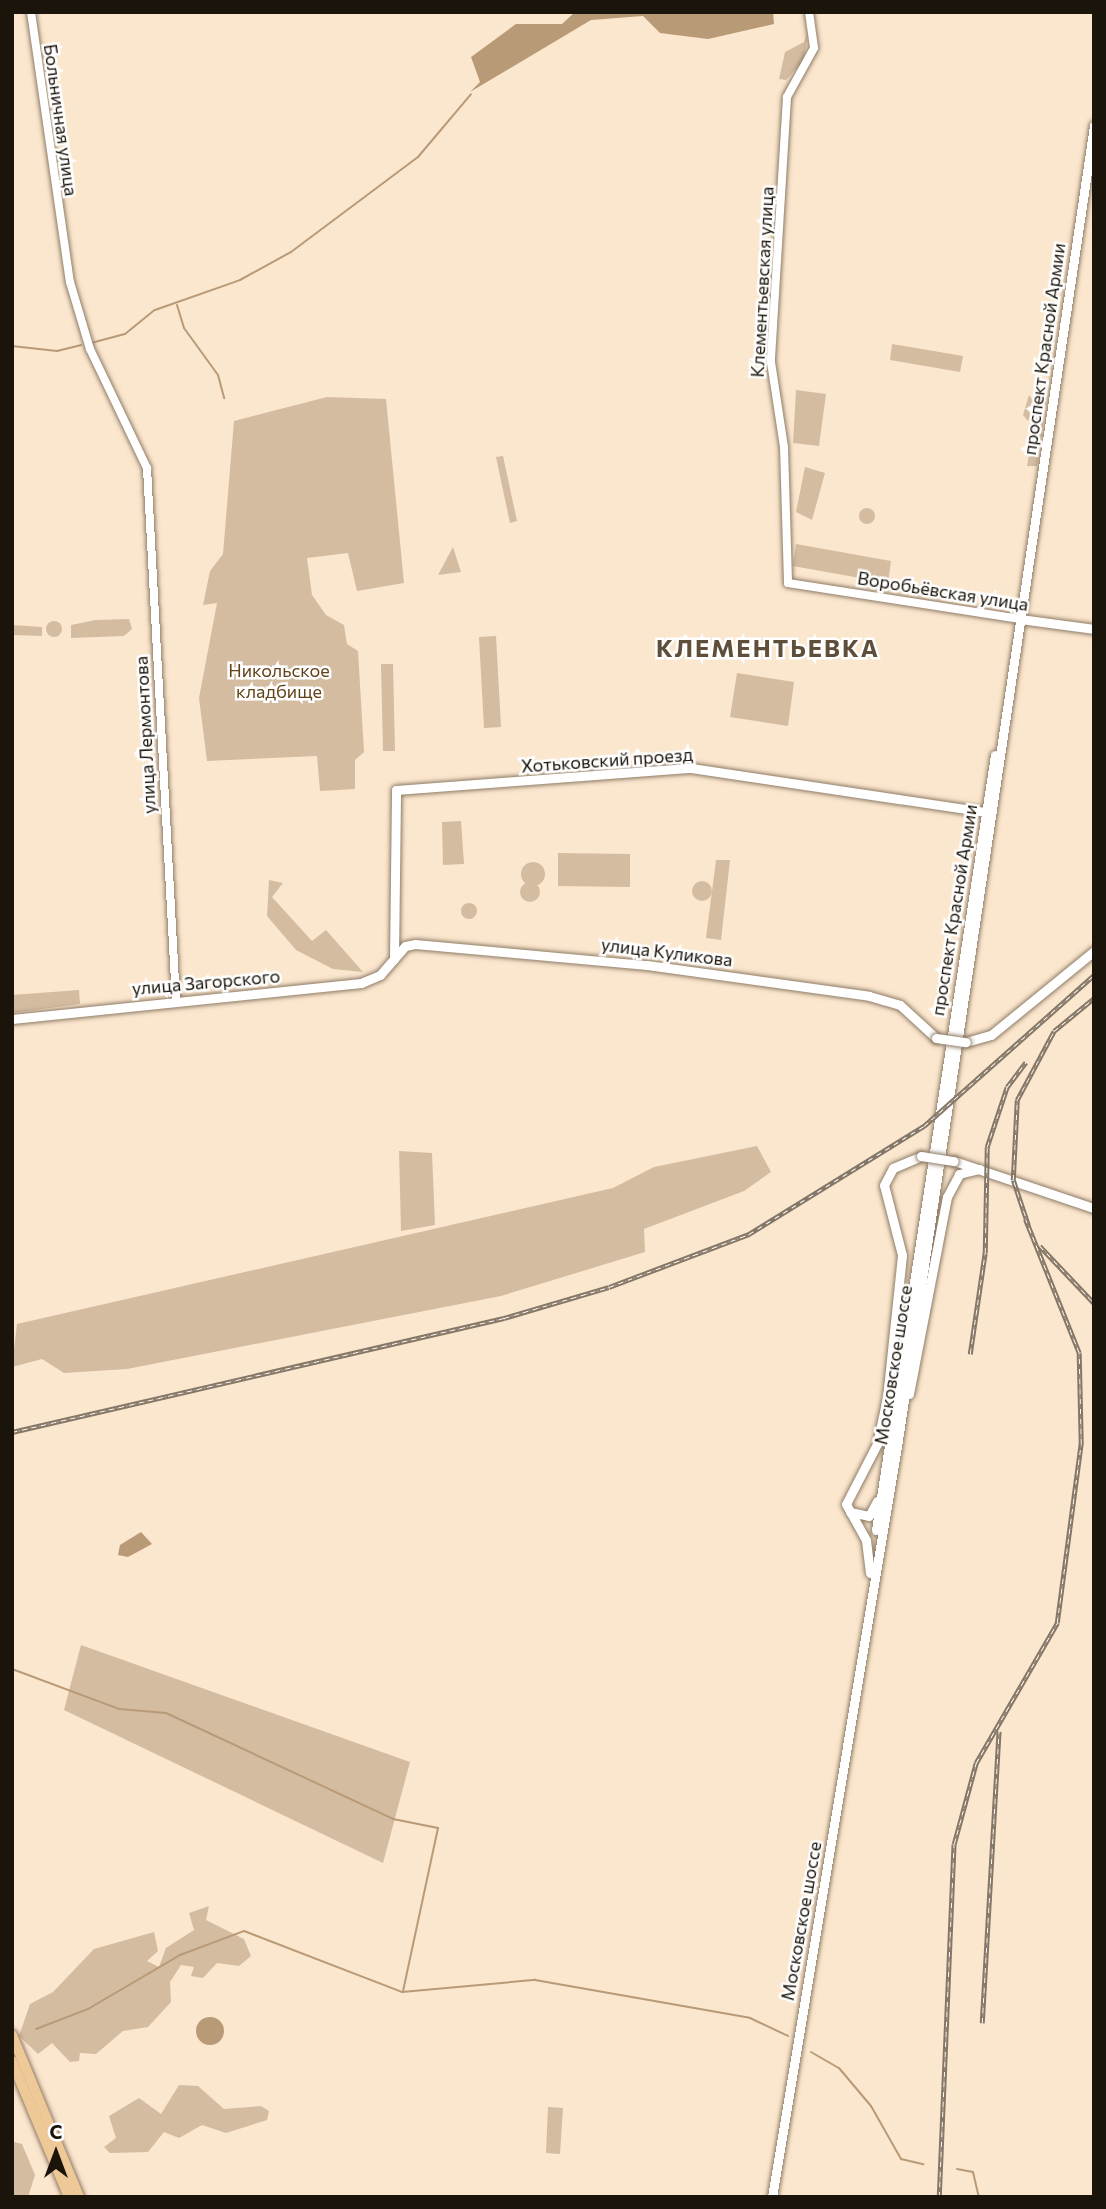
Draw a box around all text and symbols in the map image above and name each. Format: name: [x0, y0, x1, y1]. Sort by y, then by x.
street label: Больничная улица: [40, 43, 82, 197]
street label: Клементьевская улица: [746, 186, 778, 378]
street label: проспект Красной Армии: [1018, 242, 1070, 456]
street label: Воробьёвская улица: [856, 567, 1030, 615]
district label: КЛЕМЕНТЬЕВКА: [657, 634, 879, 662]
street label: улица Лермонтова: [130, 656, 160, 814]
park label: Никольское кладбище: [228, 660, 330, 702]
street label: Хотьковский проезд: [520, 743, 694, 777]
street label: проспект Красной Армии: [927, 803, 981, 1017]
street label: улица Куликова: [600, 933, 734, 971]
street label: улица Загорского: [131, 965, 281, 999]
street label: Московское шоссе: [870, 1284, 916, 1446]
street label: Московское шоссе: [776, 1840, 826, 2002]
north arrow: [21, 2118, 91, 2188]
text: С: [50, 2120, 63, 2143]

